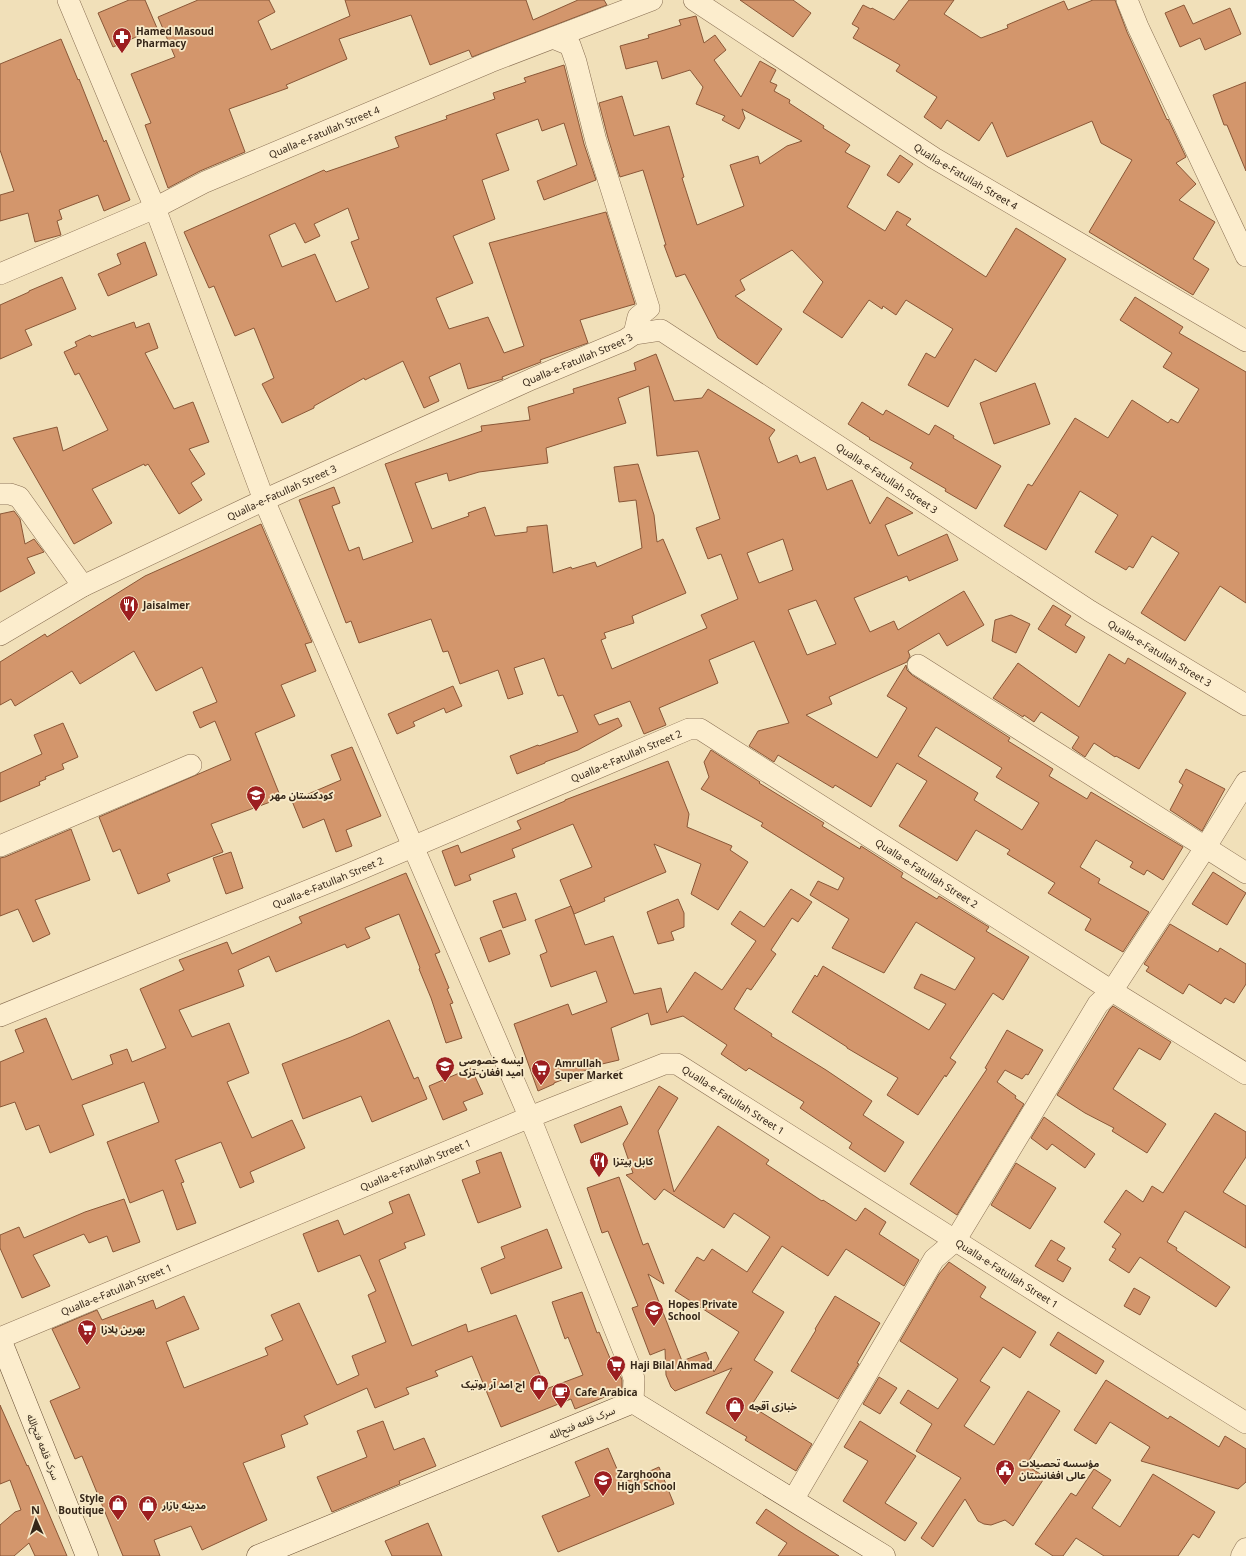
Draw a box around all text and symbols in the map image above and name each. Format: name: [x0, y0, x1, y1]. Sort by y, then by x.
place label: Hamed Masoud Pharmacy: [136, 21, 214, 54]
pharmacy icon: Hamed Masoud Pharmacy: [111, 26, 133, 54]
street label: Qualla-e-Fatullah Street 4: [265, 99, 383, 165]
street label: Qualla-e-Fatullah Street 4: [909, 137, 1023, 216]
street label: Qualla-e-Fatullah Street 3: [518, 327, 638, 393]
street label: Qualla-e-Fatullah Street 3: [831, 437, 943, 520]
street label: Qualla-e-Fatullah Street 3: [223, 458, 340, 527]
restaurant icon: Jaisalmer: [118, 594, 140, 622]
place label: Jaisalmer: [142, 595, 190, 616]
street label: Qualla-e-Fatullah Street 3: [1103, 613, 1216, 693]
street label: Qualla-e-Fatullah Street 2: [567, 723, 685, 789]
school or university icon: کودکستان مهر: [245, 784, 267, 812]
place label: کودکستان مهر: [269, 785, 333, 806]
street label: Qualla-e-Fatullah Street 2: [871, 832, 983, 914]
street label: Qualla-e-Fatullah Street 2: [269, 850, 387, 915]
place label: لیسه خصوصی امید افغان-ترک: [459, 1050, 524, 1083]
place label: Amrullah Super Market: [555, 1053, 624, 1086]
school or university icon: لیسه خصوصی امید افغان-ترک: [434, 1055, 456, 1083]
supermarket icon: Amrullah Super Market: [530, 1058, 552, 1086]
street label: Qualla-e-Fatullah Street 1: [677, 1059, 789, 1140]
street label: Qualla-e-Fatullah Street 1: [356, 1132, 474, 1197]
restaurant icon: کابل پیتزا: [588, 1150, 610, 1178]
place label: کابل پیتزا: [613, 1151, 654, 1172]
street label: Qualla-e-Fatullah Street 1: [951, 1232, 1063, 1314]
street label: Qualla-e-Fatullah Street 1: [57, 1257, 175, 1322]
place label: Hopes Private School: [668, 1294, 738, 1327]
school or university icon: Hopes Private School: [643, 1299, 665, 1327]
supermarket icon: بهرین پلازا: [76, 1318, 98, 1346]
place label: بهرین پلازا: [101, 1319, 145, 1340]
supermarket icon: Haji Bilal Ahmad: [605, 1354, 627, 1382]
place label: Haji Bilal Ahmad: [630, 1355, 713, 1376]
shop icon: اچ امد آر بوتیک: [528, 1373, 550, 1401]
place label: اچ امد آر بوتیک: [461, 1374, 525, 1395]
cafe icon: Cafe Arabica: [550, 1381, 572, 1409]
place label: Cafe Arabica: [575, 1382, 638, 1403]
shop icon: خبازی آقچه: [724, 1395, 746, 1423]
place label: خبازی آقچه: [749, 1396, 798, 1417]
street label: سرک قلعه فتح‌الله: [545, 1400, 619, 1446]
street label: سرک قلعه فتح‌الله: [20, 1410, 66, 1484]
place label: مؤسسه تحصیلات عالی افغانستان: [1019, 1453, 1099, 1486]
public building icon: مؤسسه تحصیلات عالی افغانستان: [994, 1458, 1016, 1486]
place label: Zarghoona High School: [617, 1464, 676, 1497]
school or university icon: Zarghoona High School: [592, 1469, 614, 1497]
place label: Style Boutique: [58, 1488, 104, 1521]
shop icon: Style Boutique: [107, 1493, 129, 1521]
shop icon: مدینه بازار: [137, 1494, 159, 1522]
place label: مدینه بازار: [161, 1495, 206, 1516]
text: N: [30, 1499, 41, 1522]
north arrow: [16, 1500, 56, 1540]

